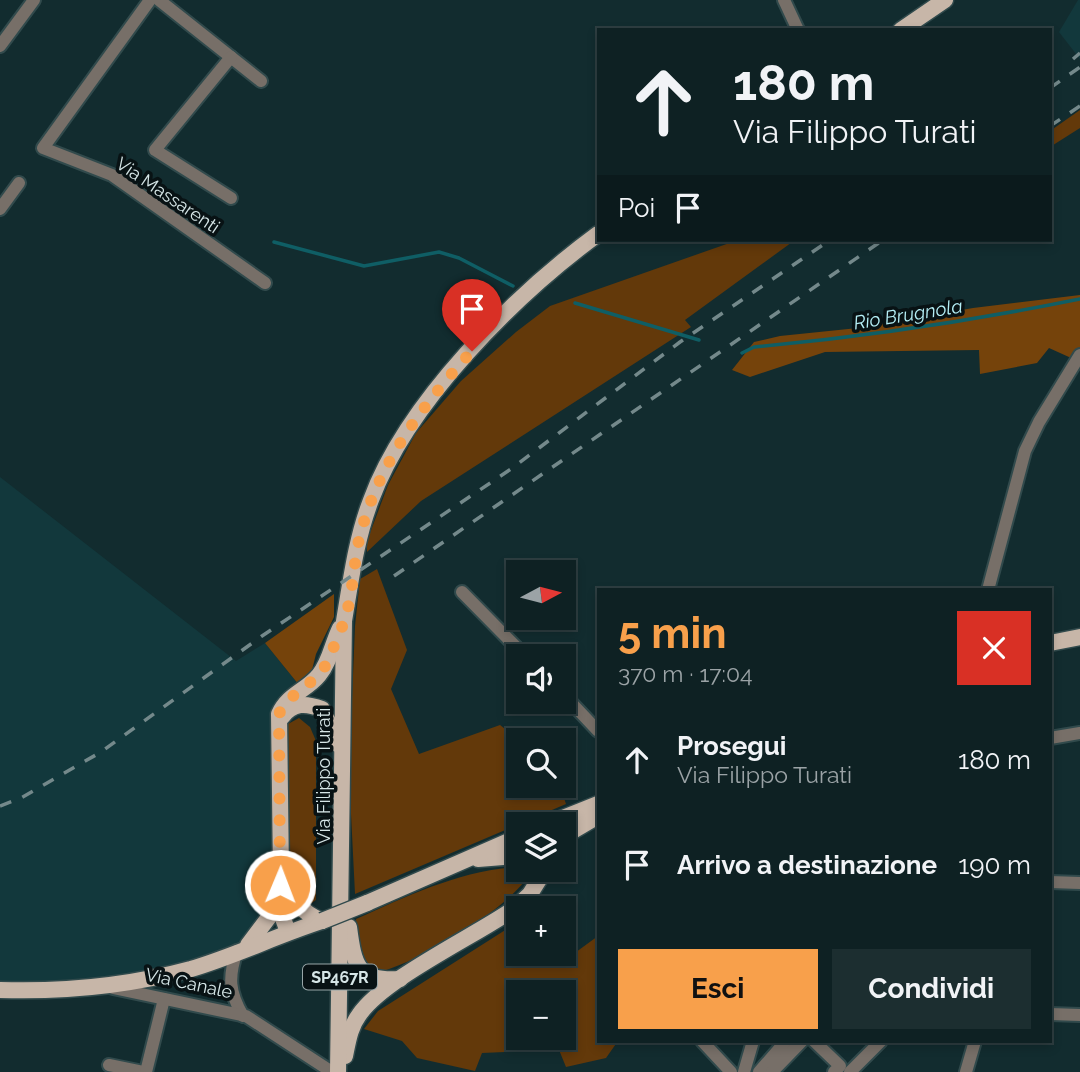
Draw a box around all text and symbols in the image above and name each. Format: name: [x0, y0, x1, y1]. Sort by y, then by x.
text: 180 m: [733, 54, 874, 111]
icon: ahead: [618, 56, 709, 147]
text: Via Filippo Turati: [733, 113, 977, 150]
street label: Via Massarenti: [112, 153, 224, 237]
icon: arrive: [669, 189, 707, 227]
text: Poi: [618, 193, 655, 223]
pin: [442, 279, 502, 351]
icon: arrive: [453, 290, 491, 328]
water label: Rio Brugnola: [852, 295, 964, 333]
north arrow: [506, 560, 576, 630]
map controls: [506, 560, 576, 1050]
text: 5 min: [618, 609, 727, 658]
button: close: [957, 611, 1031, 685]
button: sound: [506, 644, 576, 714]
text: 370 m · 17:04: [618, 660, 753, 687]
street label: Via Filippo Turati: [313, 707, 334, 845]
button: search: [506, 728, 576, 798]
text: Prosegui: [677, 731, 786, 761]
icon: ahead: [618, 741, 656, 779]
text: 180 m: [958, 745, 1031, 775]
text: Via Filippo Turati: [677, 761, 852, 788]
button: layers: [506, 812, 576, 882]
icon: arrive: [618, 846, 656, 884]
position arrow: [243, 848, 317, 922]
text: Arrivo a destinazione: [677, 850, 937, 880]
text: 190 m: [958, 850, 1031, 880]
button: +: [506, 896, 576, 966]
button: Esci: [618, 949, 818, 1029]
button: Condividi: [832, 949, 1031, 1029]
street label: Via Canale: [144, 964, 235, 1003]
road number: SP467R: [303, 965, 377, 990]
button: −: [506, 980, 576, 1050]

